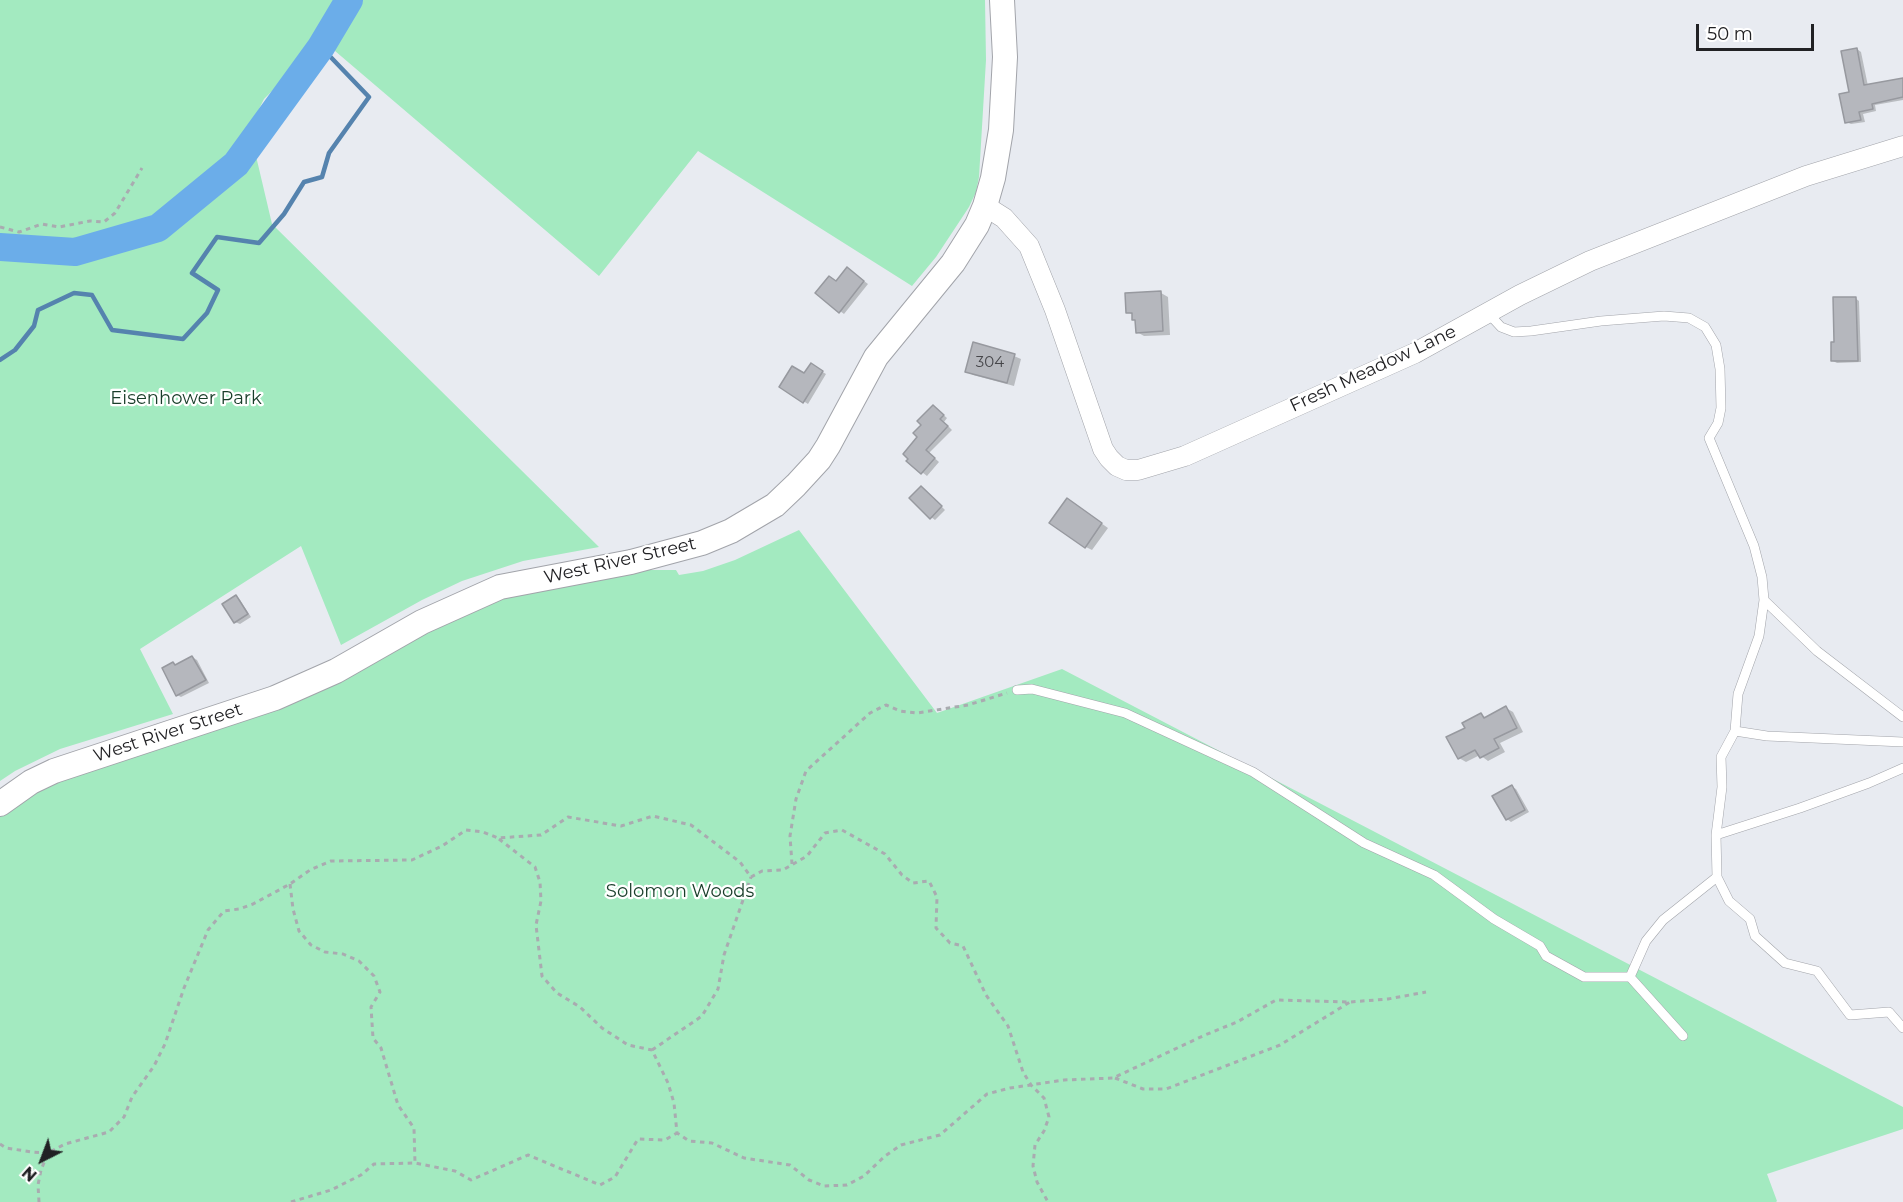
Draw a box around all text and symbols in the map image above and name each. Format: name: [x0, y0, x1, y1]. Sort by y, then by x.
scale bar: [1699, 12, 1818, 50]
text: 50 m: [1707, 23, 1753, 45]
street label: Fresh Meadow Lane: [1286, 321, 1460, 417]
house number: 304: [976, 354, 1004, 372]
park label: Eisenhower Park: [110, 388, 262, 410]
street label: West River Street: [542, 533, 698, 589]
street label: West River Street: [91, 699, 245, 767]
park label: Solomon Woods: [606, 881, 754, 903]
north arrow: [12, 1130, 72, 1190]
text: N: [18, 1162, 41, 1185]

